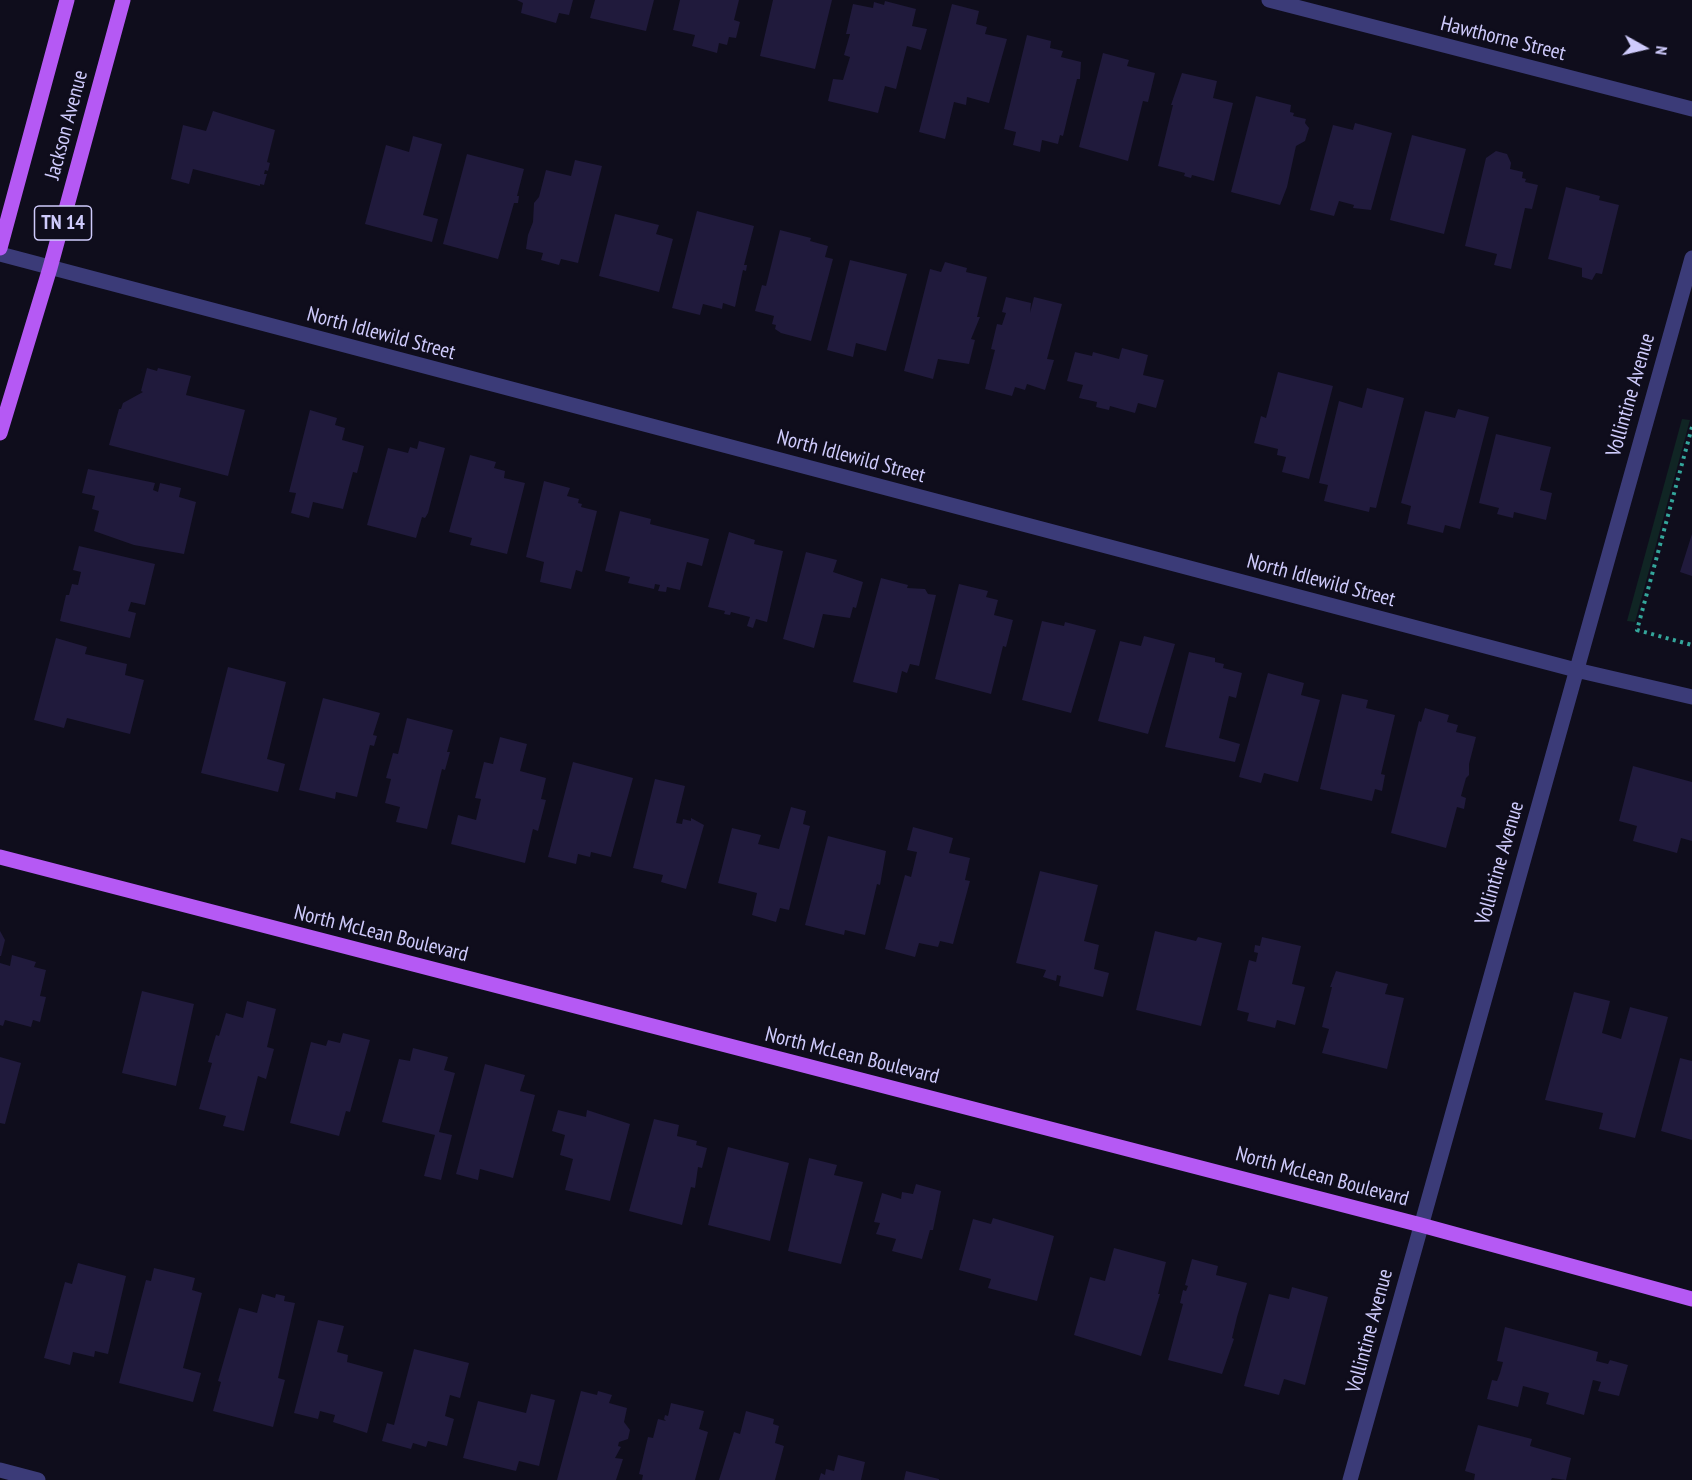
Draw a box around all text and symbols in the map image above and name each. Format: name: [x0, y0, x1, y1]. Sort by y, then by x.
street label: Hawthorne Street: [1438, 11, 1568, 67]
north arrow: [1614, 18, 1674, 78]
text: N: [1651, 45, 1672, 56]
street label: Jackson Avenue: [40, 68, 94, 182]
road number: TN 14: [34, 206, 92, 240]
street label: North Idlewild Street: [304, 302, 458, 366]
street label: Vollintine Avenue: [1601, 330, 1661, 460]
street label: North Idlewild Street: [774, 425, 928, 489]
street label: North Idlewild Street: [1244, 549, 1398, 613]
street label: Vollintine Avenue: [1470, 798, 1530, 928]
street label: North McLean Boulevard: [292, 900, 470, 968]
street label: North McLean Boulevard: [763, 1022, 941, 1090]
street label: North McLean Boulevard: [1233, 1142, 1411, 1212]
street label: Vollintine Avenue: [1341, 1266, 1399, 1396]

